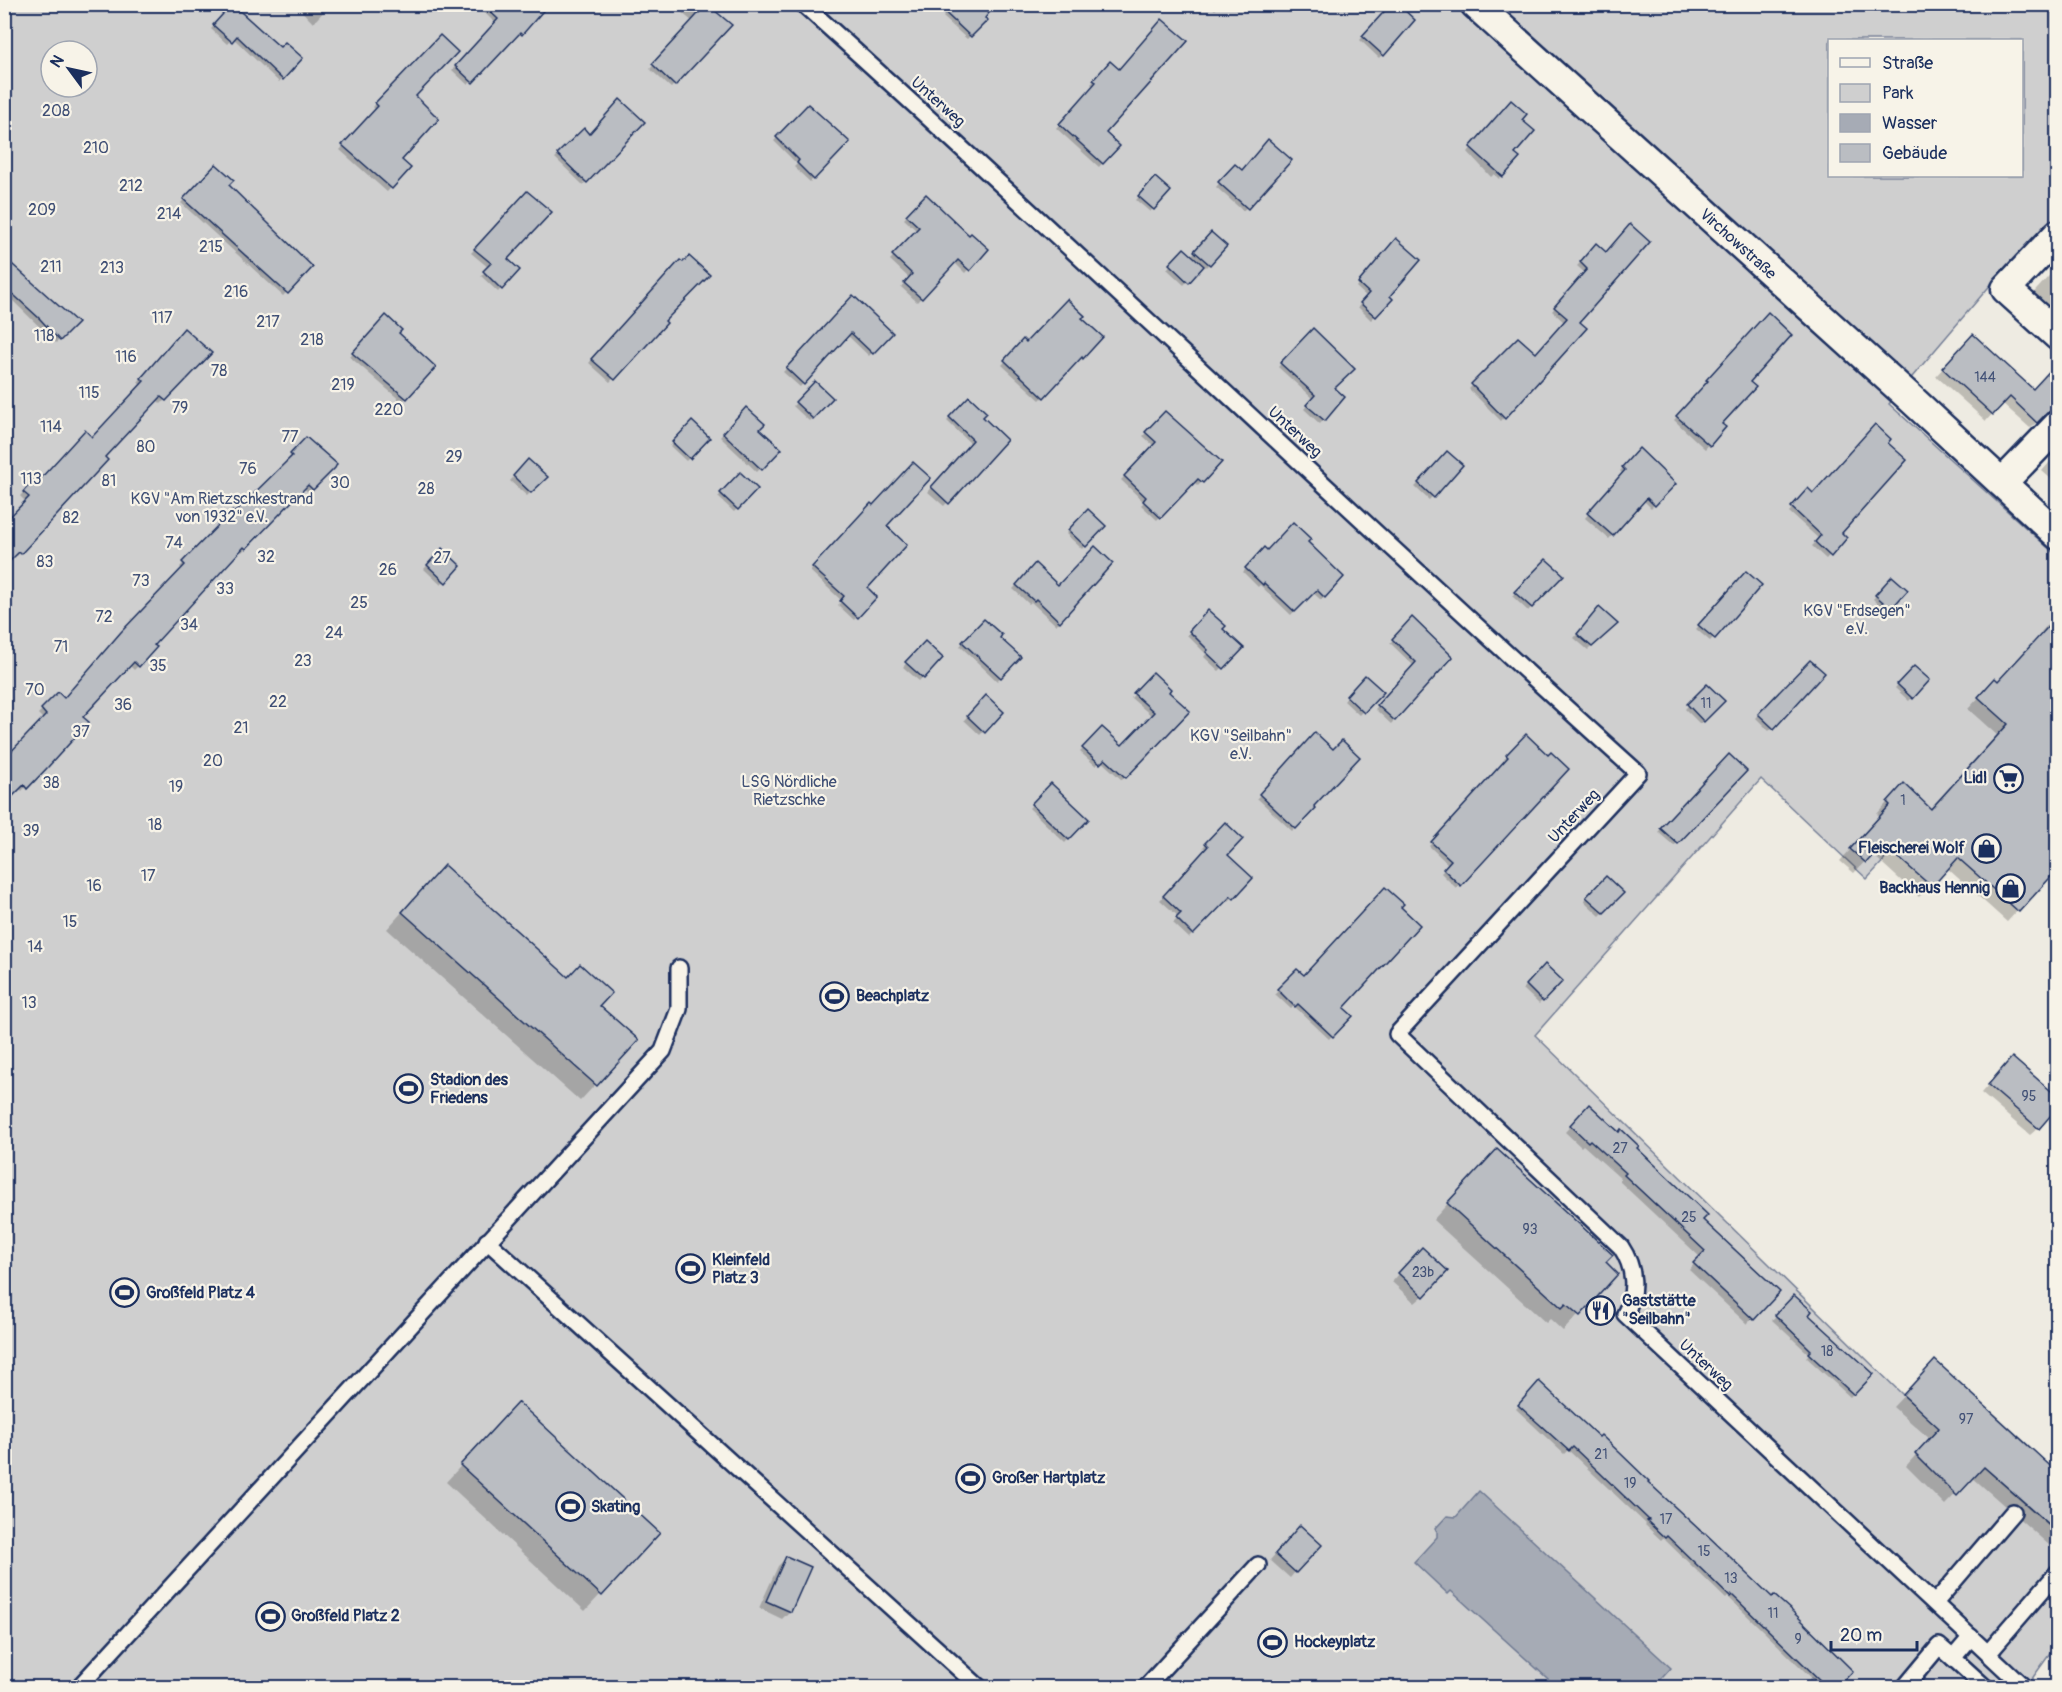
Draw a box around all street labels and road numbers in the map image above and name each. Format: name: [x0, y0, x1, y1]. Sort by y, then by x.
street label: Unterweg: [907, 72, 969, 132]
street label: Virchowstraße: [1695, 204, 1781, 284]
street label: Unterweg: [1264, 402, 1326, 462]
street label: Unterweg: [1544, 785, 1604, 847]
street label: Unterweg: [1675, 1335, 1737, 1395]

